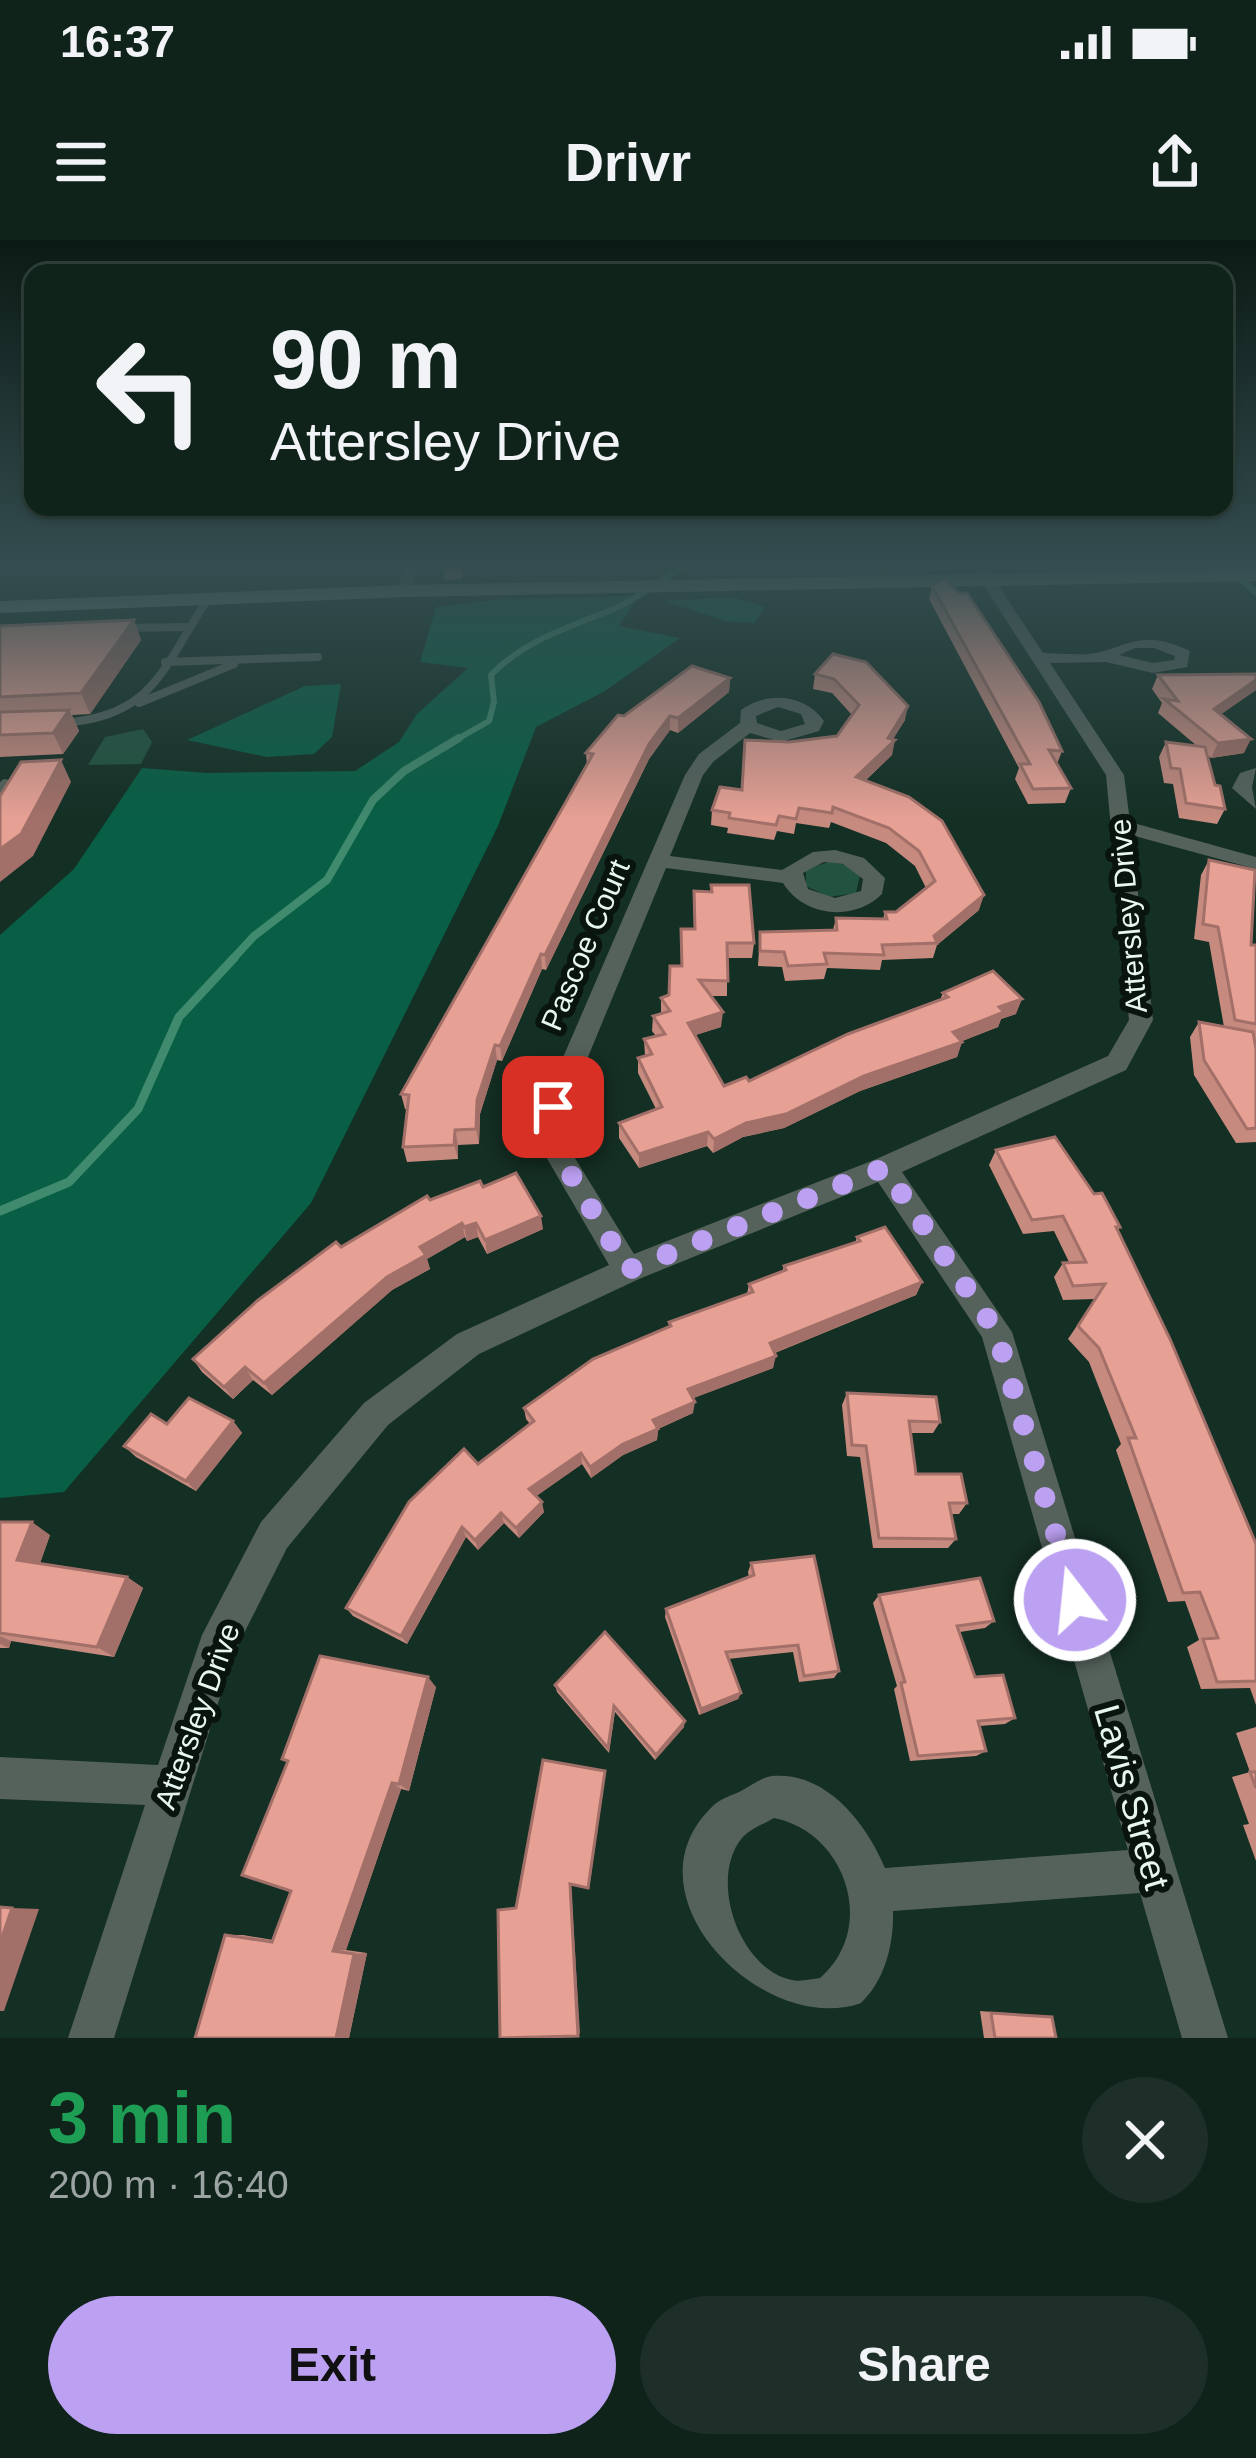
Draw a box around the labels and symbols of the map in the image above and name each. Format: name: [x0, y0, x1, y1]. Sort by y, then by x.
street label: Attersley Drive: [1103, 817, 1153, 1015]
street label: Pascoe Court: [534, 854, 636, 1035]
pin: [502, 1056, 604, 1158]
position arrow: [1012, 1537, 1138, 1663]
street label: Attersley Drive: [148, 1619, 246, 1813]
street label: Lavis Street: [1086, 1700, 1178, 1894]

